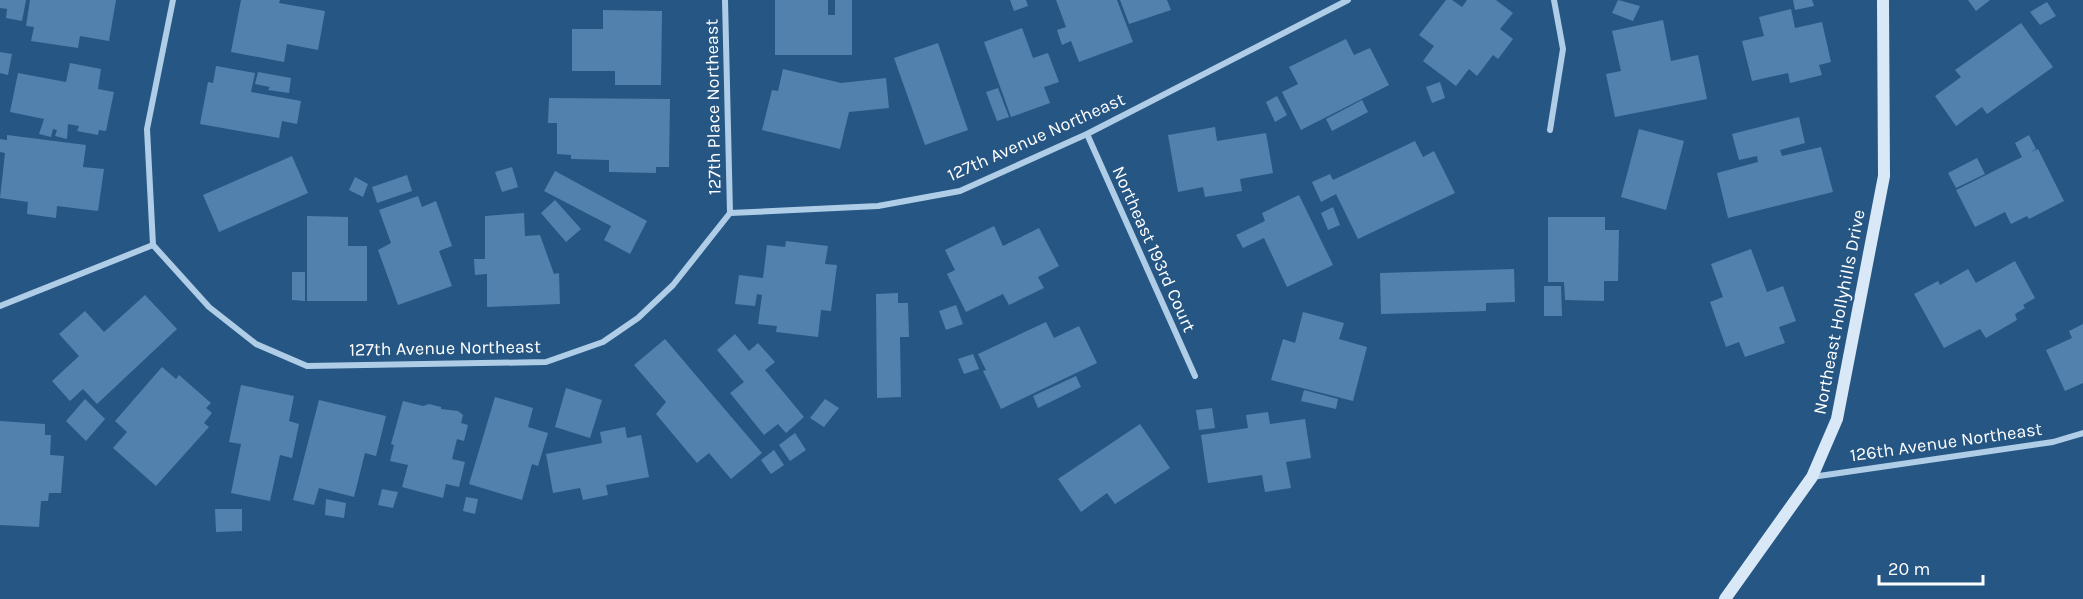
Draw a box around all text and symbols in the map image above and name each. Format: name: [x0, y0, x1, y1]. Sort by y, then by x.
street label: 127th Place Northeast: [700, 19, 726, 195]
street label: 127th Avenue Northeast: [944, 88, 1128, 186]
street label: Northeast 193rd Court: [1107, 163, 1201, 336]
street label: Northeast Hollyhills Drive: [1808, 208, 1870, 416]
street label: 127th Avenue Northeast: [349, 335, 541, 361]
street label: 126th Avenue Northeast: [1849, 418, 2044, 466]
scale bar: [1879, 548, 1982, 586]
text: 20 m: [1888, 558, 1930, 580]

